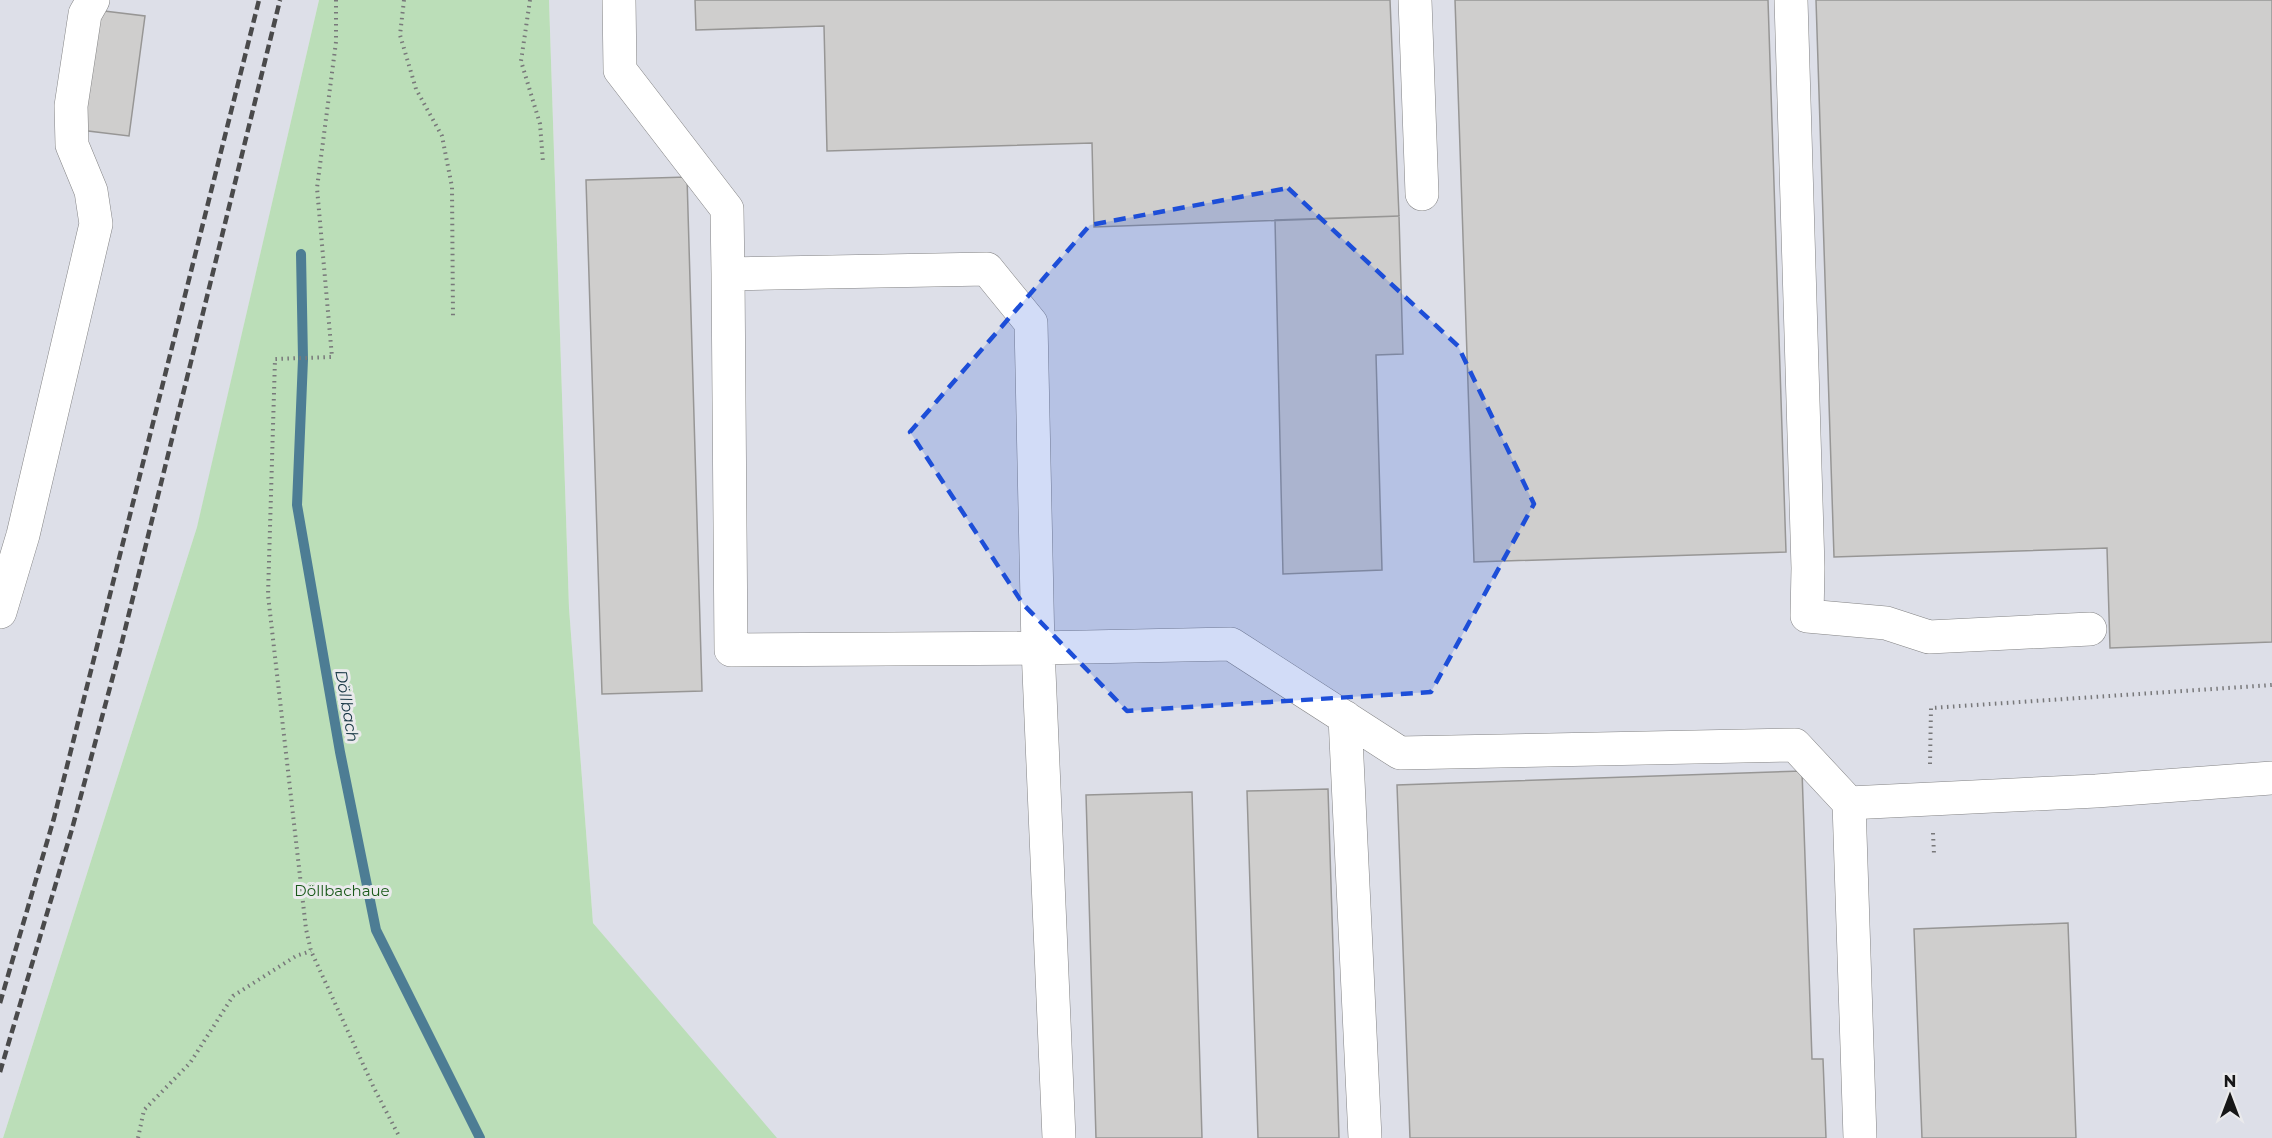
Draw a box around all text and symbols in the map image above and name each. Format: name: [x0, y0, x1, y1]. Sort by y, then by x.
water label: Döllbach: [331, 668, 363, 744]
park label: Döllbachaue: [294, 881, 390, 900]
north arrow: [2200, 1066, 2260, 1126]
text: N: [2224, 1072, 2236, 1091]

